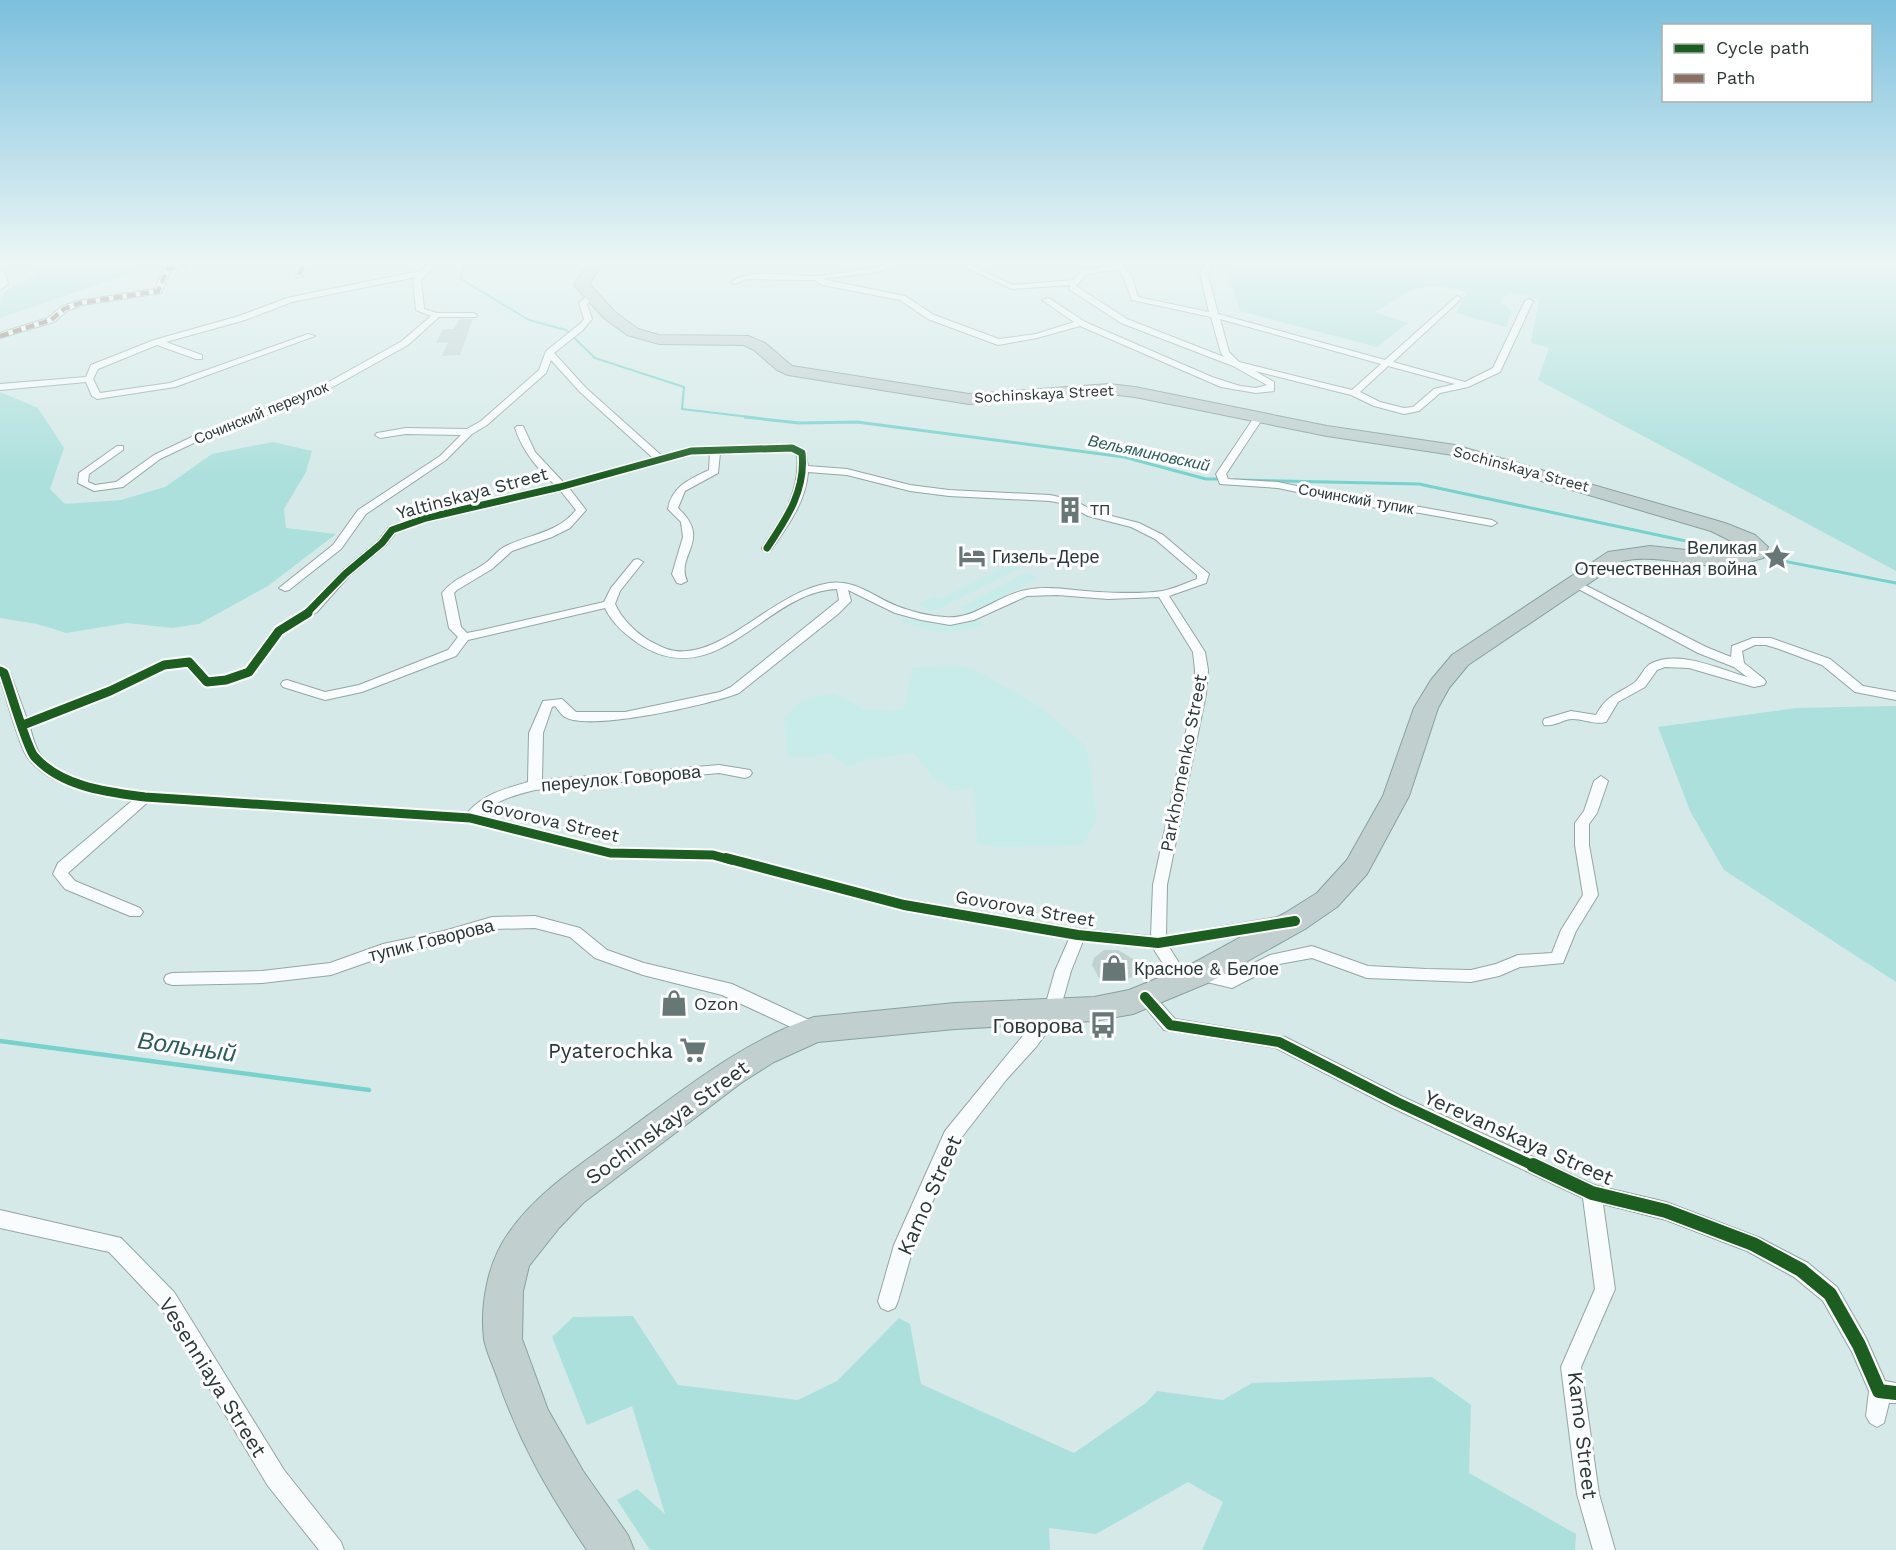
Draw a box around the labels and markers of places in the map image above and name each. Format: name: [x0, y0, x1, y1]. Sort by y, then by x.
building icon: ТП: [1055, 495, 1085, 525]
place label: ТП: [1090, 501, 1110, 519]
place label: Великая Отечественная война: [1574, 537, 1758, 579]
hotel icon: Гизель-Дере: [957, 541, 987, 571]
place icon: Великая Отечественная война: [1762, 542, 1792, 572]
place label: Гизель-Дере: [992, 546, 1100, 567]
shop icon: Красное & Белое: [1099, 953, 1129, 983]
place label: Красное & Белое: [1134, 958, 1279, 979]
shop icon: Ozon: [659, 988, 689, 1018]
place label: Ozon: [694, 993, 739, 1014]
bus stop icon: Говорова: [1088, 1010, 1118, 1040]
place label: Говорова: [993, 1013, 1083, 1038]
supermarket icon: Pyaterochka: [678, 1035, 708, 1065]
place label: Pyaterochka: [548, 1038, 673, 1063]

